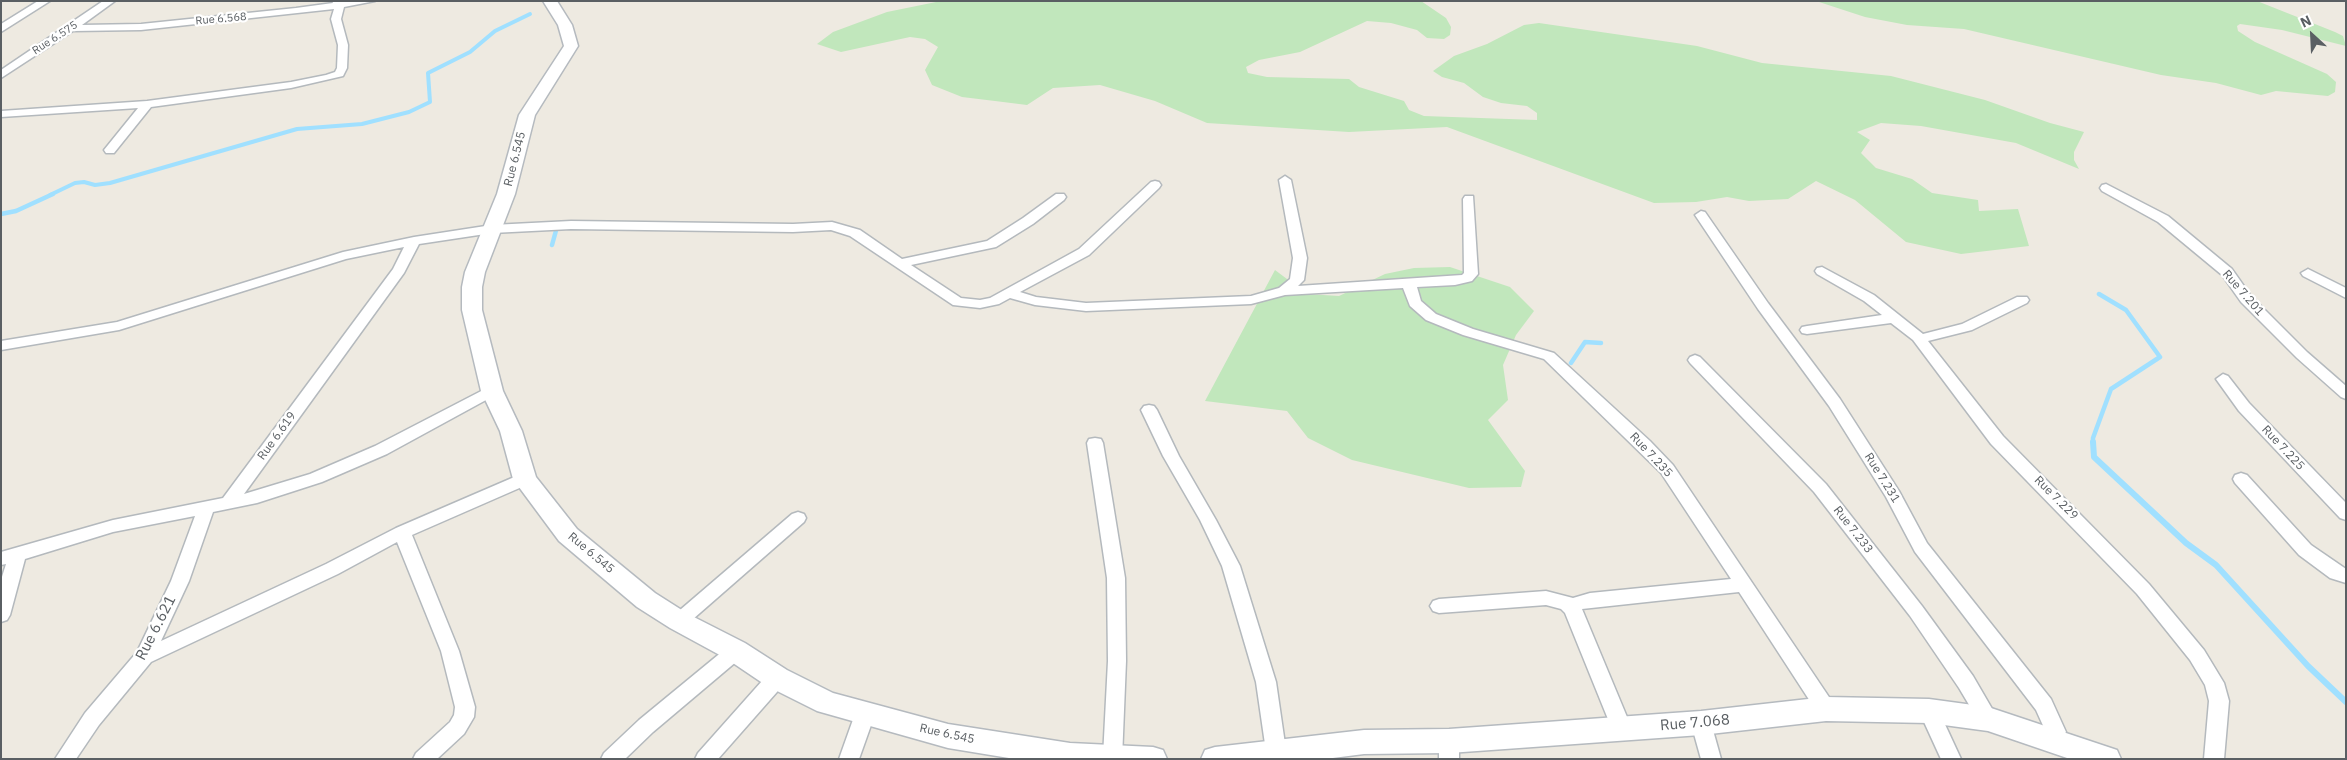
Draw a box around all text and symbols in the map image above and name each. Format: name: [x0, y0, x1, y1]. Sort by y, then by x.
street label: Rue 6.568: [195, 10, 247, 28]
north arrow: [2287, 10, 2337, 60]
text: N: [2297, 11, 2314, 32]
street label: Rue 6.575: [30, 18, 80, 58]
street label: Rue 6.545: [501, 130, 529, 188]
street label: Rue 7.201: [2219, 267, 2267, 319]
street label: Rue 6.619: [255, 409, 299, 463]
street label: Rue 7.225: [2259, 423, 2307, 473]
street label: Rue 7.235: [1627, 430, 1675, 480]
street label: Rue 7.231: [1861, 450, 1903, 506]
street label: Rue 7.229: [2031, 473, 2081, 523]
street label: Rue 7.233: [1830, 504, 1876, 556]
street label: Rue 6.545: [565, 529, 617, 577]
street label: Rue 6.621: [132, 593, 180, 663]
street label: Rue 7.068: [1659, 711, 1731, 735]
street label: Rue 6.545: [918, 721, 976, 747]

